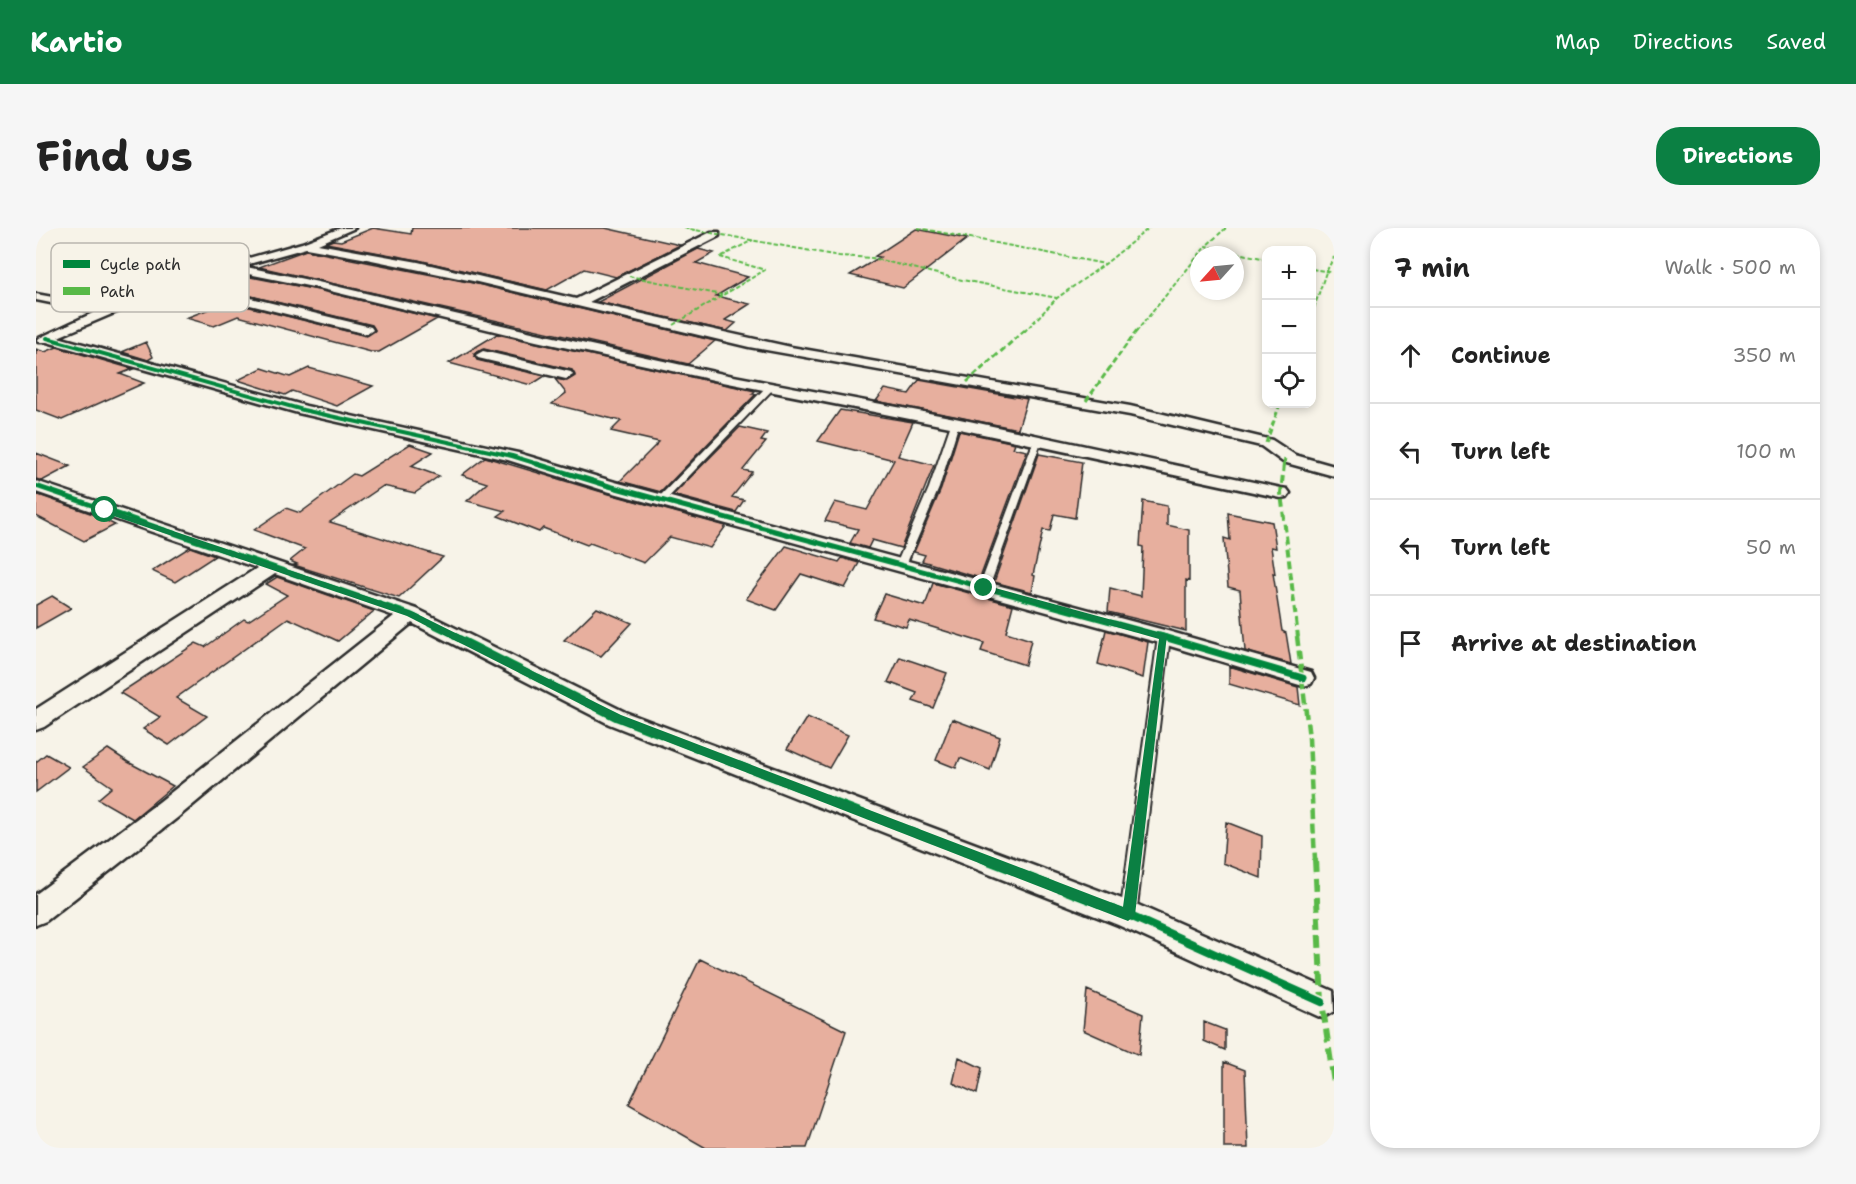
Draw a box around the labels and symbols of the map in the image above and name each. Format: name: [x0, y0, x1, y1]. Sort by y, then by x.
legend: [51, 243, 249, 312]
north arrow: [1190, 246, 1244, 300]
text: Cycle path: [100, 254, 181, 275]
text: Path: [100, 281, 135, 302]
route start: [91, 496, 117, 522]
route end: [970, 574, 996, 600]

